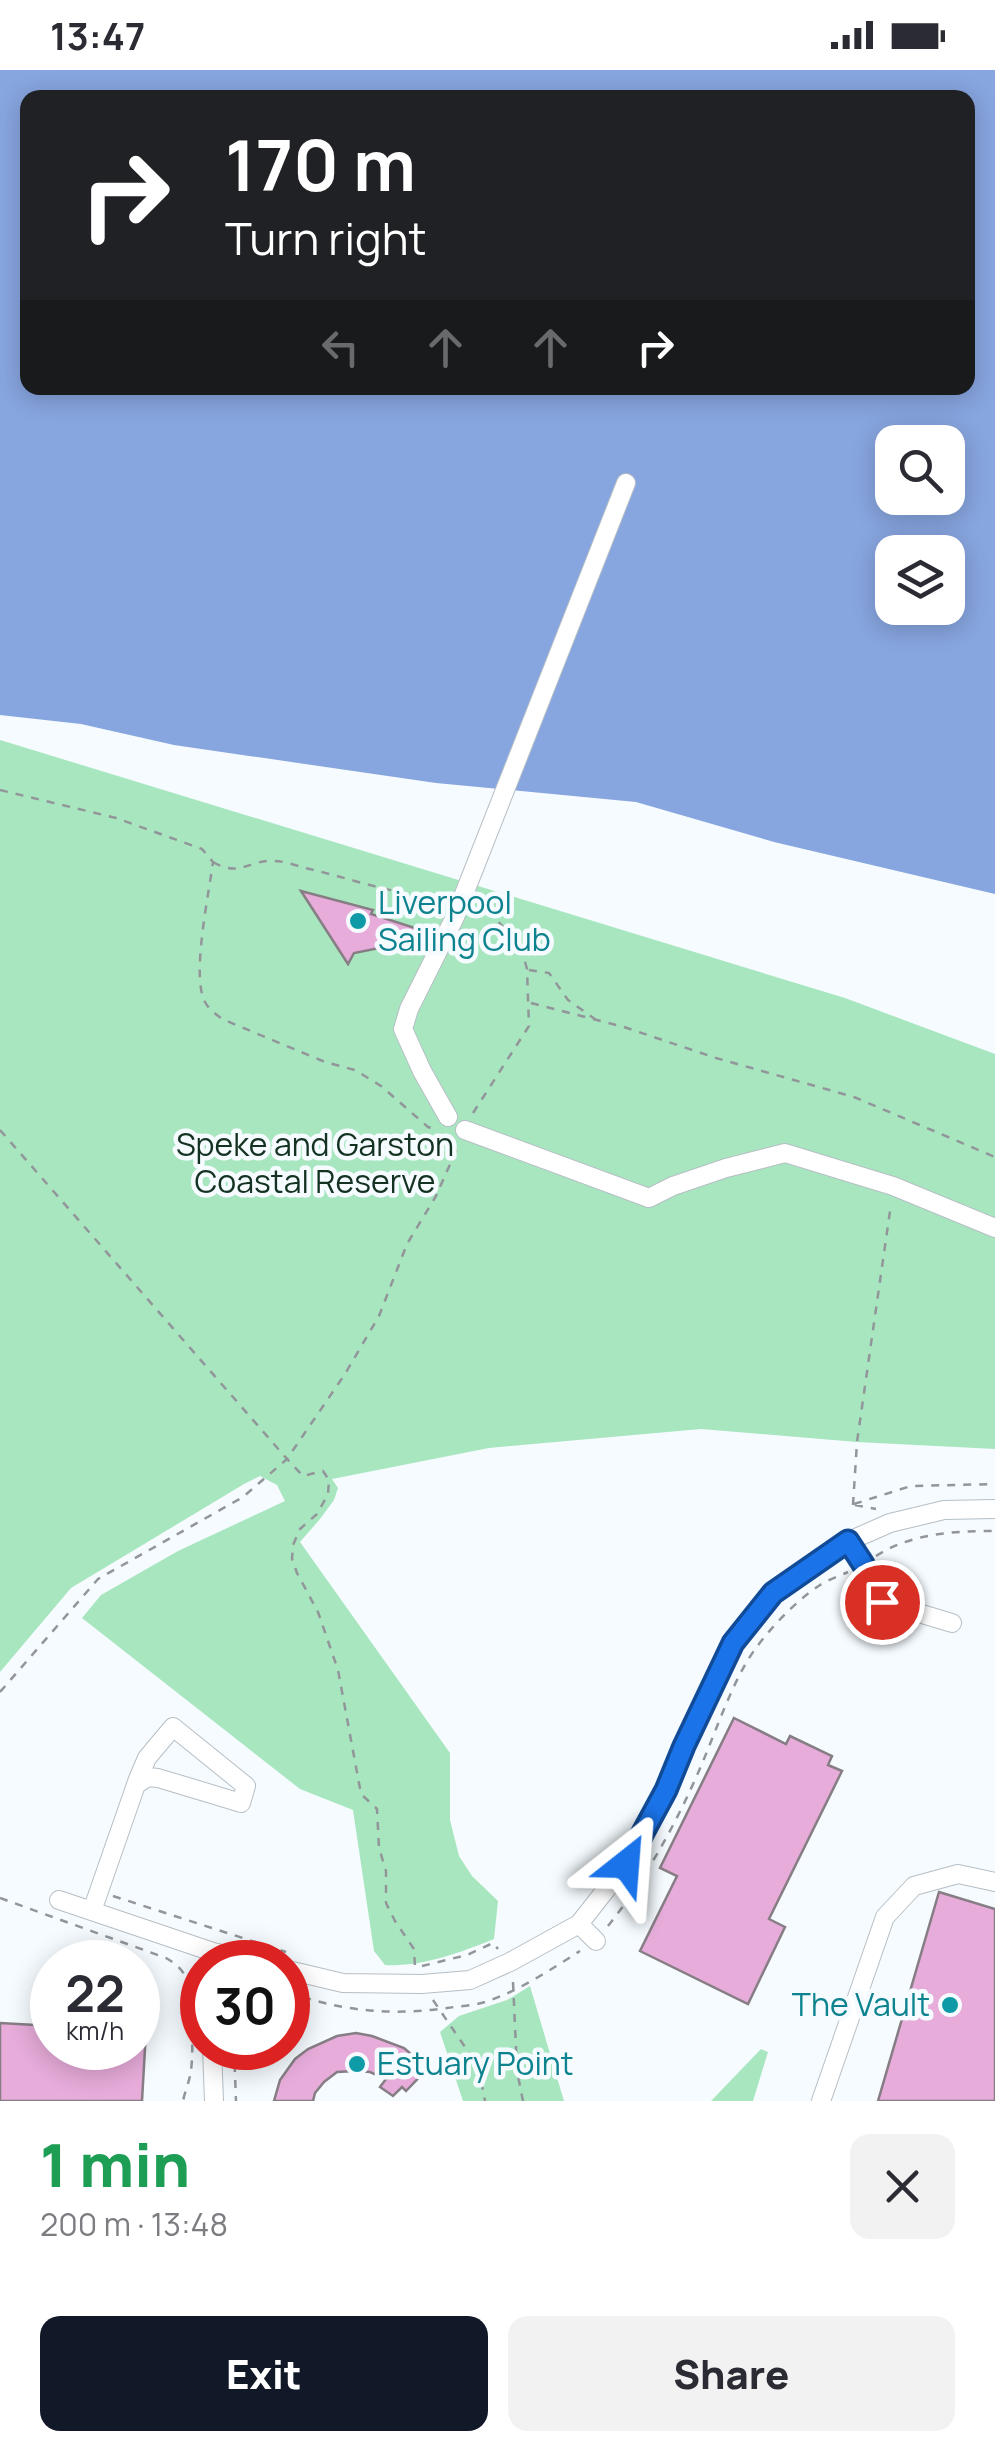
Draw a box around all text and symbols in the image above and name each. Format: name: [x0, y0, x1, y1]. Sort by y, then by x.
text: 13:47: [50, 9, 145, 61]
text: 170 m: [225, 116, 416, 212]
icon: right: [60, 130, 190, 260]
text: Turn right: [225, 207, 426, 269]
icon: left: [313, 320, 368, 375]
icon: ahead: [418, 320, 473, 375]
icon: ahead: [523, 320, 578, 375]
icon: right: [628, 320, 683, 375]
map controls: [875, 425, 965, 625]
button: search: [875, 425, 965, 515]
button: layers: [875, 535, 965, 625]
place label: Liverpool Sailing Club: [378, 880, 551, 961]
marker: Liverpool Sailing Club: [347, 910, 369, 932]
park label: Speke and Garston Coastal Reserve: [176, 1122, 454, 1203]
pin: [840, 1560, 925, 1645]
icon: arrive: [855, 1575, 910, 1630]
position arrow: [574, 1812, 678, 1916]
speed limit sign: 30: [180, 1940, 310, 2070]
text: 22: [65, 1959, 125, 2027]
place label: The Vault: [792, 1982, 930, 2026]
marker: The Vault: [939, 1994, 961, 2016]
text: km/h: [66, 2013, 124, 2048]
place label: Estuary Point: [377, 2041, 574, 2085]
marker: Estuary Point: [346, 2053, 368, 2075]
text: 1 min: [40, 2123, 190, 2205]
button: close: [850, 2134, 955, 2239]
text: 200 m · 13:48: [40, 2202, 228, 2246]
button: Exit: [40, 2316, 488, 2431]
button: Share: [508, 2316, 955, 2431]

